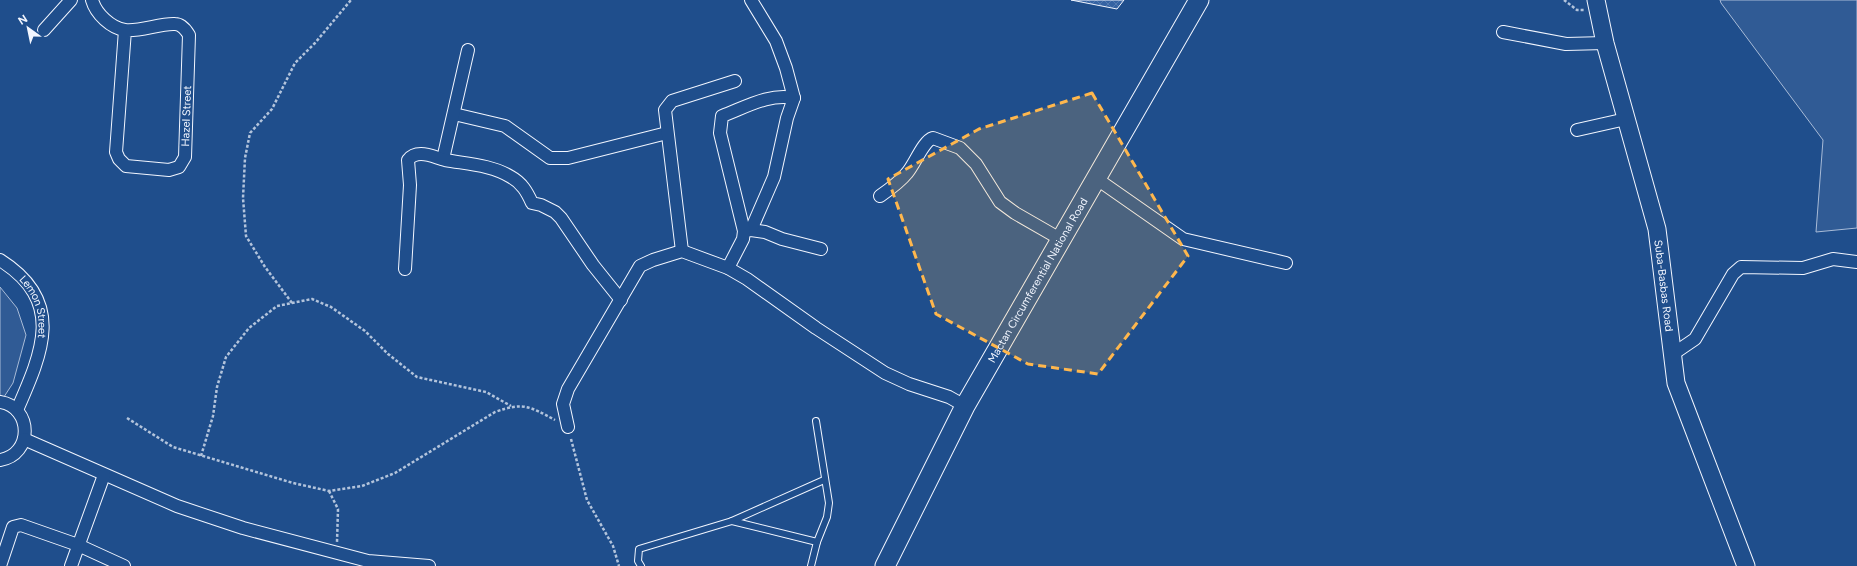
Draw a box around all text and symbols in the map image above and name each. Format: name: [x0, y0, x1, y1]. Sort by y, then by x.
north arrow: [8, 8, 48, 48]
text: N: [16, 12, 30, 28]
street label: Hazel Street: [179, 85, 194, 147]
street label: Mactan Circumferential National Road: [985, 196, 1091, 365]
street label: Suba-Basbas Road: [1651, 239, 1676, 332]
street label: Lemon Street: [17, 273, 49, 339]

